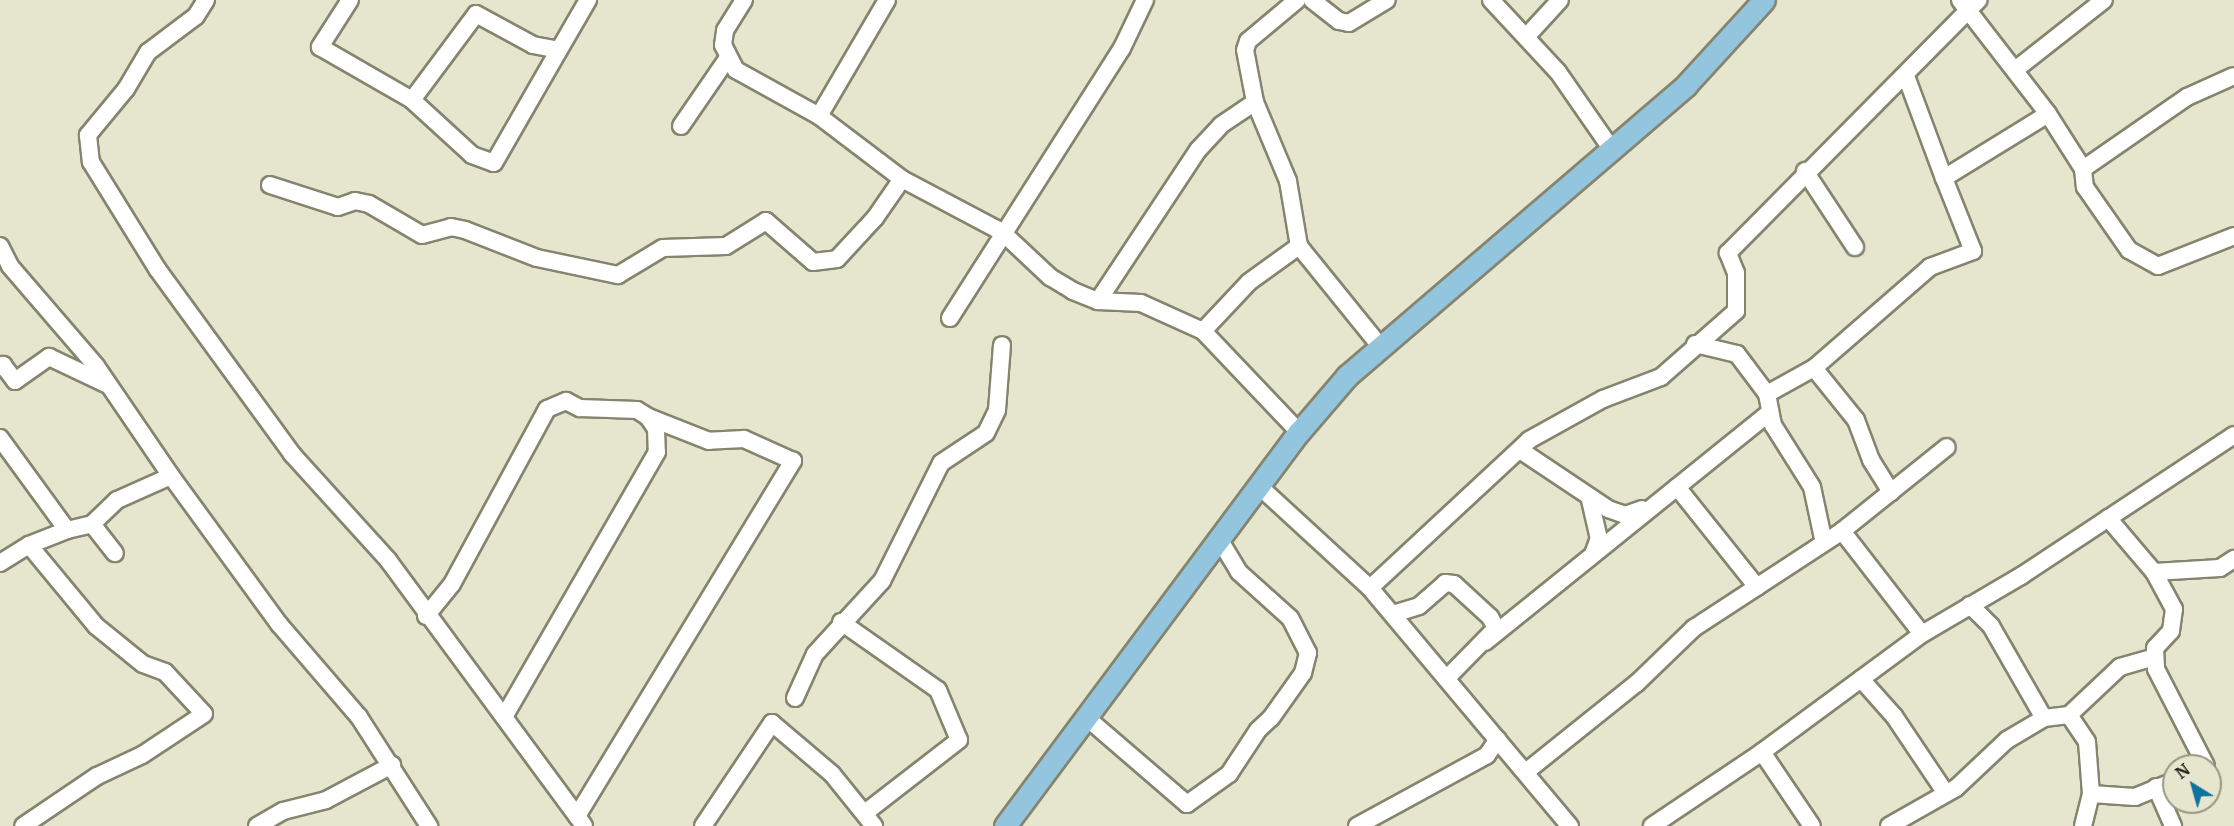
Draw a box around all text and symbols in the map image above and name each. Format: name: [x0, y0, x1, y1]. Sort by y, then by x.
north arrow: [2162, 754, 2222, 814]
text: N: [2171, 759, 2193, 783]

